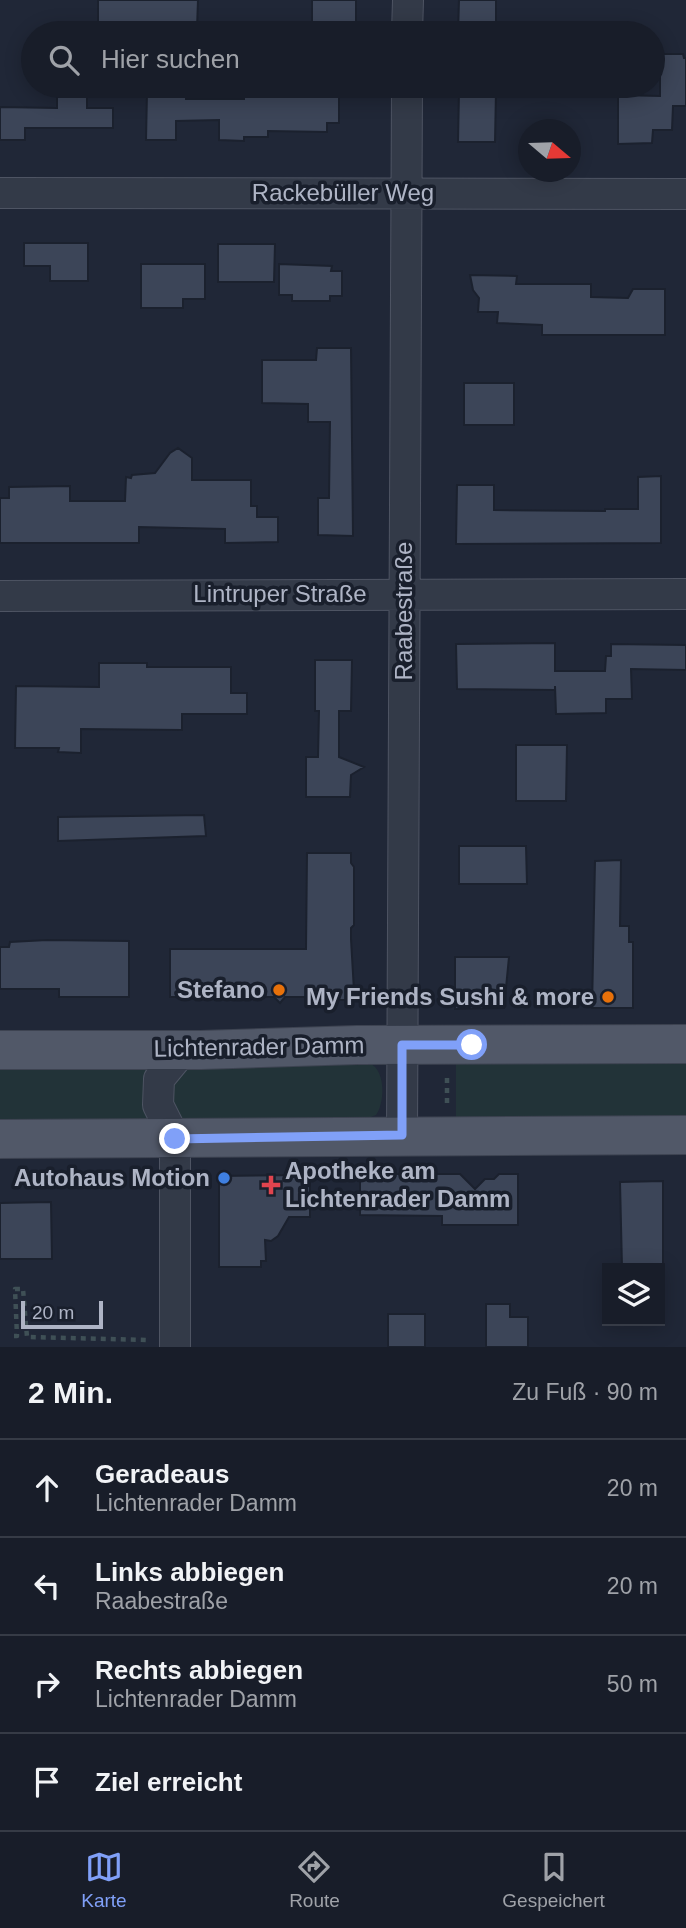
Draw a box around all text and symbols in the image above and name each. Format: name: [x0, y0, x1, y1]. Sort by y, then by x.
search box: [21, 21, 665, 98]
icon: search: [45, 41, 83, 79]
text: Hier suchen: [101, 44, 240, 74]
north arrow: [518, 119, 581, 182]
street label: Rackebüller Weg: [252, 179, 434, 206]
street label: Raabestraße: [390, 542, 417, 680]
street label: Lintruper Straße: [193, 580, 367, 607]
place label: Stefano: [177, 976, 265, 1003]
marker: Stefano: [271, 982, 287, 998]
place label: My Friends Sushi & more: [306, 983, 594, 1010]
marker: My Friends Sushi & more: [600, 989, 616, 1005]
route start: [456, 1029, 487, 1060]
street label: Lichtenrader Damm: [153, 1031, 365, 1062]
route end: [159, 1123, 190, 1154]
place label: Apotheke am Lichtenrader Damm: [285, 1157, 510, 1212]
place label: Autohaus Motion: [14, 1164, 210, 1191]
marker: Autohaus Motion: [216, 1170, 232, 1186]
marker: Apotheke am Lichtenrader Damm: [263, 1177, 279, 1193]
map controls: [602, 1263, 665, 1326]
button: layers: [602, 1263, 665, 1326]
scale bar: [21, 1298, 103, 1330]
text: 20 m: [32, 1302, 74, 1323]
text: 2 Min.: [28, 1376, 113, 1409]
text: Zu Fuß · 90 m: [512, 1379, 658, 1405]
text: Geradeaus: [95, 1459, 229, 1489]
icon: ahead: [28, 1469, 66, 1507]
text: 20 m: [607, 1475, 658, 1501]
text: Lichtenrader Damm: [95, 1490, 297, 1516]
text: Links abbiegen: [95, 1557, 284, 1587]
icon: left: [28, 1567, 66, 1605]
text: 20 m: [607, 1573, 658, 1599]
text: Raabestraße: [95, 1588, 228, 1614]
text: Rechts abbiegen: [95, 1655, 303, 1685]
icon: right: [28, 1665, 66, 1703]
text: 50 m: [607, 1671, 658, 1697]
text: Lichtenrader Damm: [95, 1686, 297, 1712]
icon: arrive: [28, 1763, 66, 1801]
text: Ziel erreicht: [95, 1767, 242, 1797]
tab: Karte: [81, 1848, 127, 1912]
tab: Route: [289, 1848, 340, 1912]
tab: Gespeichert: [502, 1848, 605, 1912]

